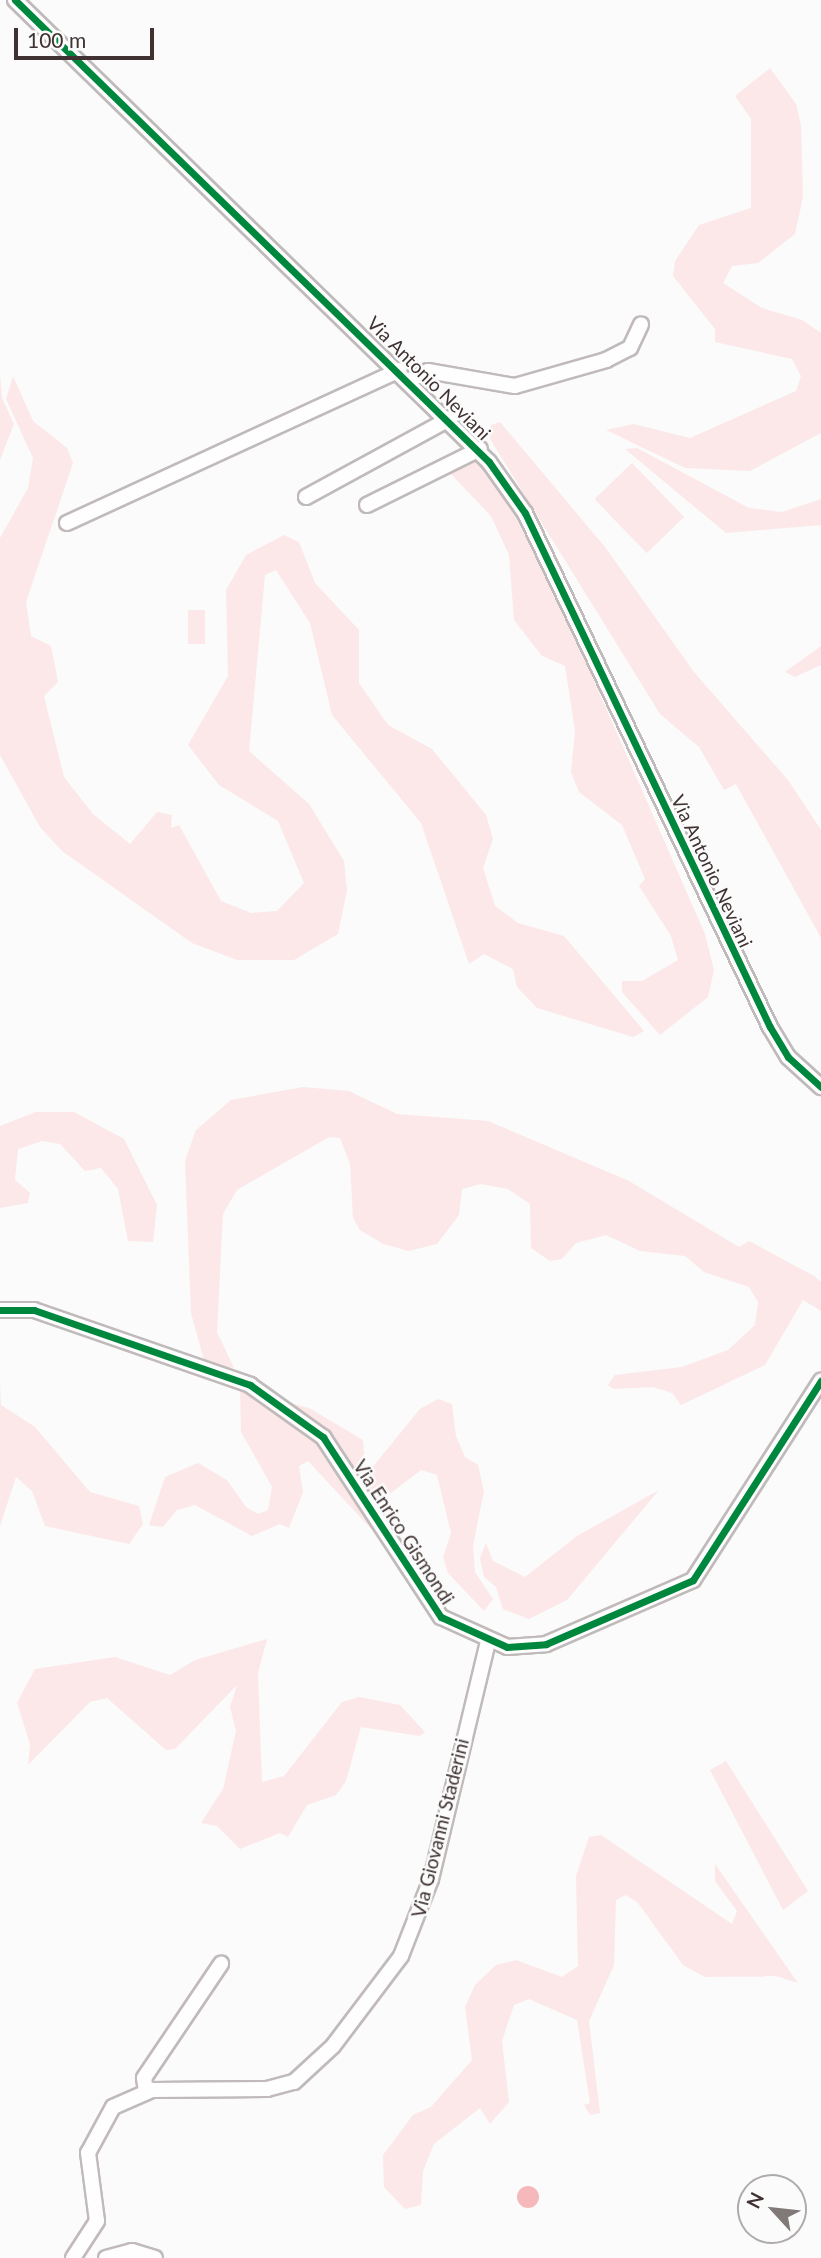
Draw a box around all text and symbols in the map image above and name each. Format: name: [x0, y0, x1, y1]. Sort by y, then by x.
scale bar: [18, 14, 158, 58]
text: 100 m: [27, 27, 86, 52]
street label: Via Antonio Neviani: [362, 311, 496, 445]
street label: Via Antonio Neviani: [667, 791, 757, 951]
street label: Via Enrico Gismondi: [349, 1455, 459, 1609]
street label: Via Giovanni Staderini: [407, 1736, 473, 1920]
north arrow: [737, 2174, 807, 2244]
text: N: [741, 2188, 768, 2212]

